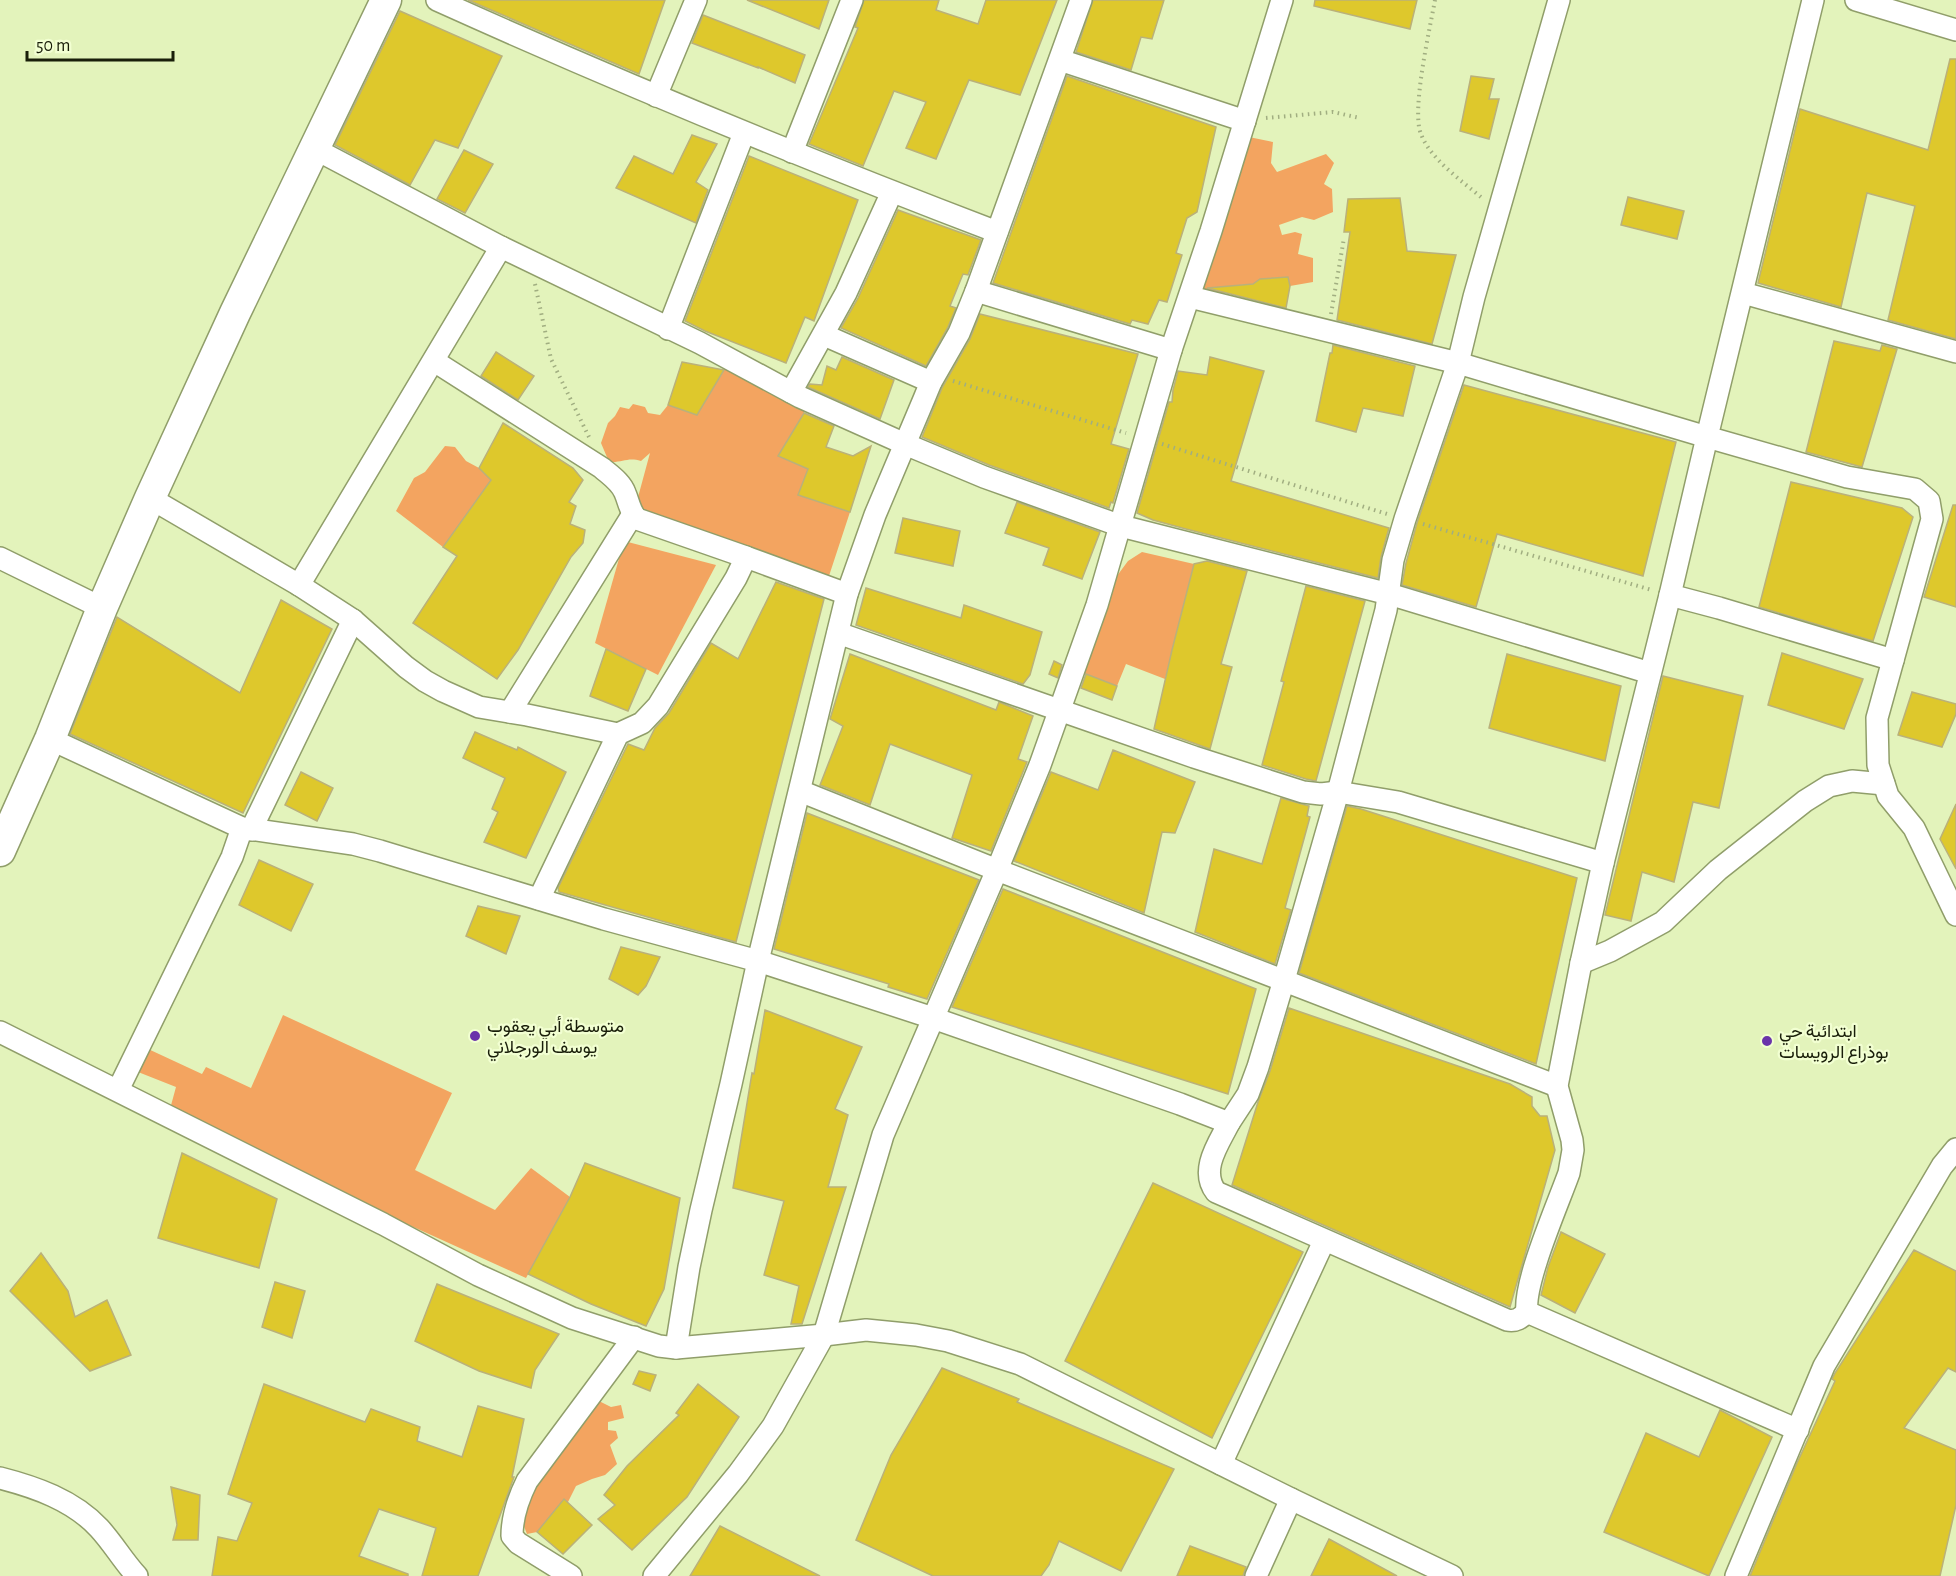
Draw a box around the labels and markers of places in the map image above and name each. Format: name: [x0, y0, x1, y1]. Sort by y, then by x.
place label: متوسطة أبي يعقوب يوسف الورجلاني: [487, 1016, 624, 1062]
place label: ابتدائية حي بوذراع الرويسات: [1779, 1023, 1889, 1064]
marker: متوسطة أبي يعقوب يوسف الورجلاني: [468, 1029, 482, 1043]
marker: ابتدائية حي بوذراع الرويسات: [1760, 1034, 1774, 1048]

